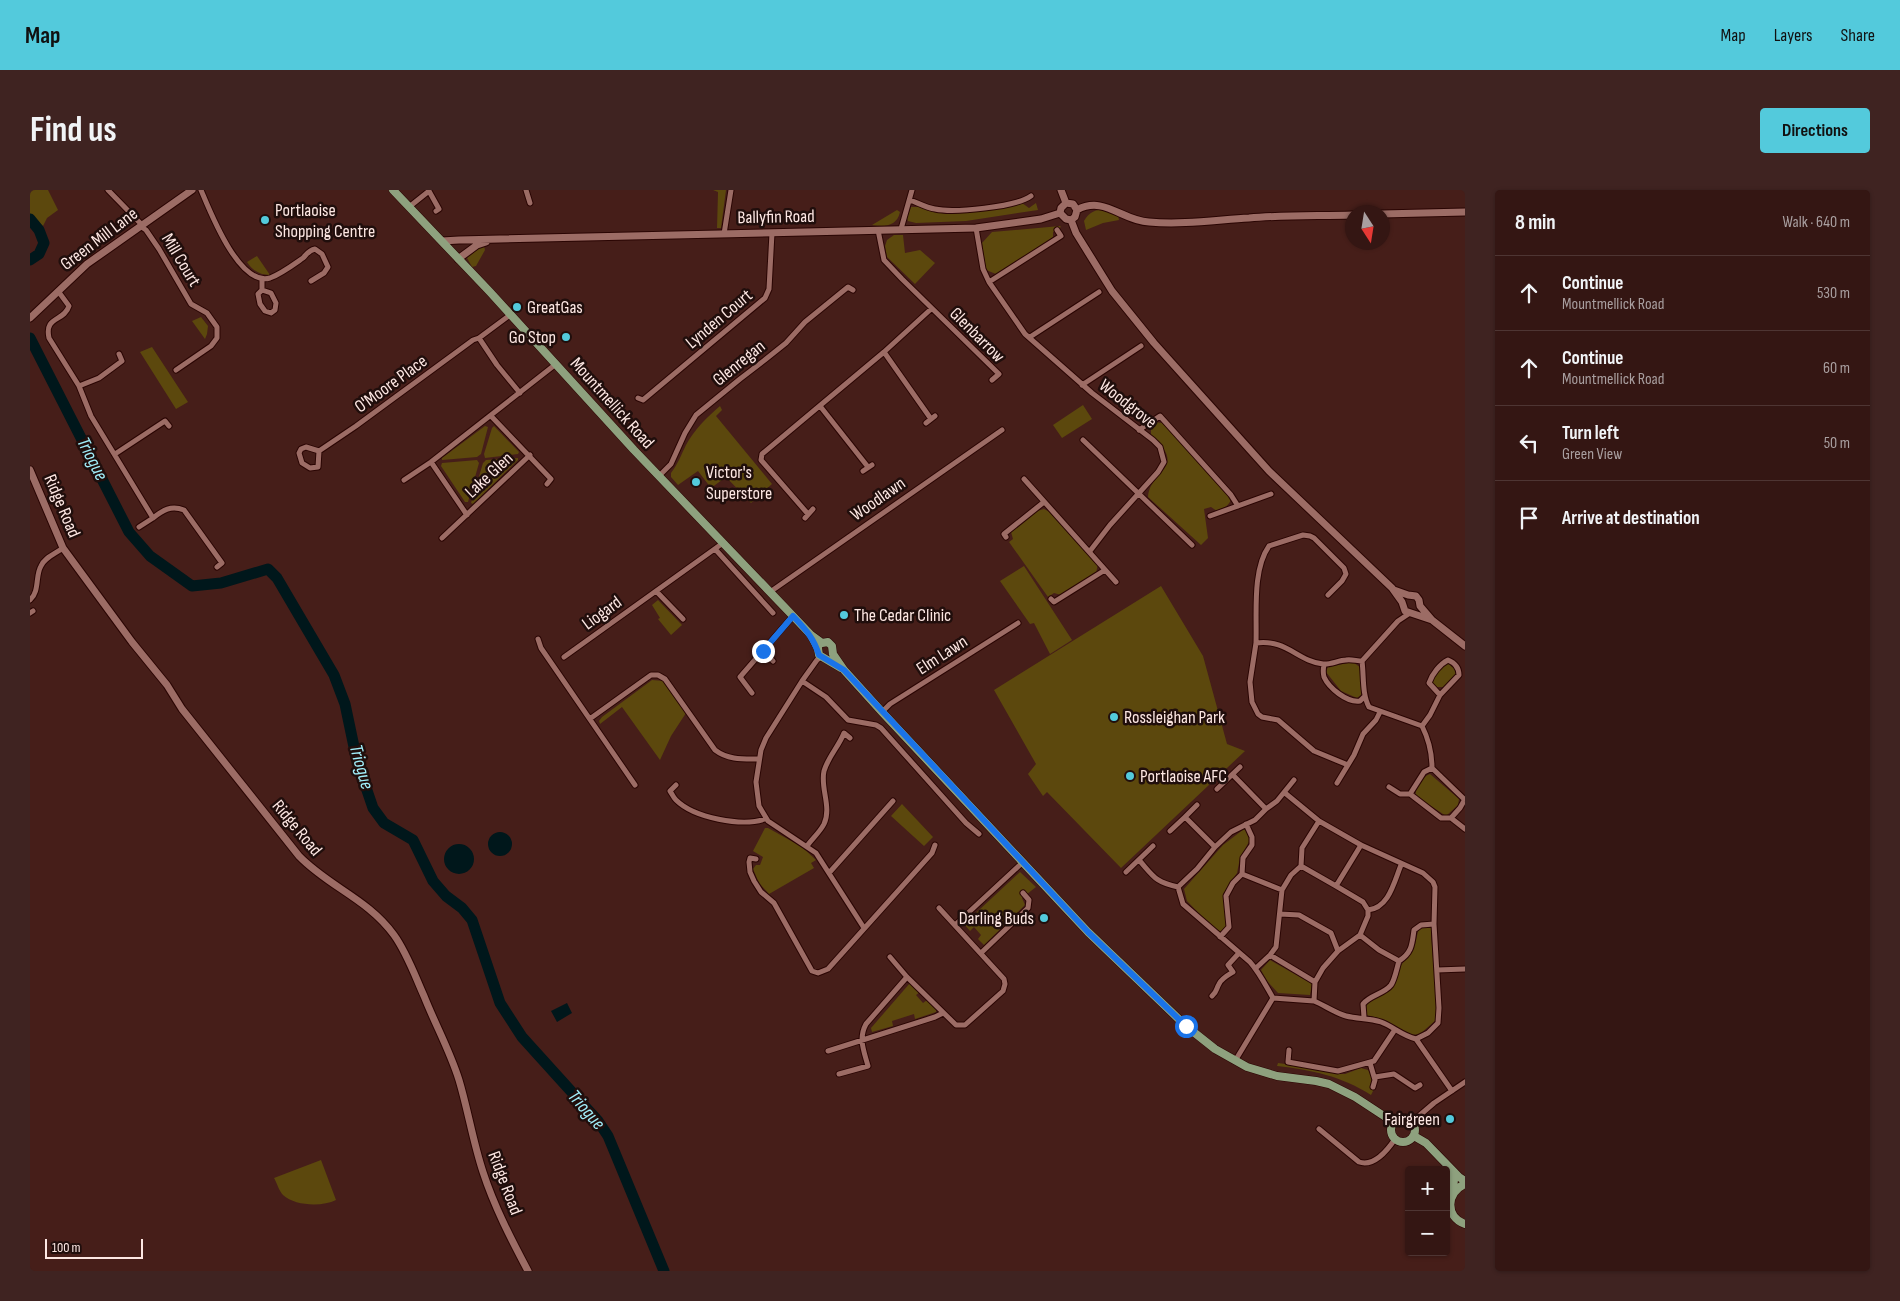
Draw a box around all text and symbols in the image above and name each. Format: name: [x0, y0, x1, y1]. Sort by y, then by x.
text: Map: [25, 21, 60, 50]
text: Map: [1721, 25, 1746, 46]
text: Layers: [1774, 25, 1813, 46]
text: Share: [1841, 25, 1875, 46]
button: Directions: [1760, 108, 1870, 153]
text: Find us: [30, 109, 117, 152]
place label: Portlaoise Shopping Centre: [275, 200, 375, 242]
street label: Green Mill Lane: [56, 203, 142, 275]
north arrow: [1345, 205, 1390, 250]
street label: Ballyfin Road: [737, 206, 815, 228]
text: 8 min: [1515, 210, 1556, 235]
text: Walk · 640 m: [1783, 213, 1850, 232]
marker: Portlaoise Shopping Centre: [259, 214, 271, 226]
street label: Mill Court: [157, 230, 205, 291]
text: Continue: [1562, 272, 1623, 295]
icon: ahead: [1515, 279, 1543, 307]
text: 530 m: [1817, 284, 1850, 303]
street label: Lynden Court: [681, 285, 757, 353]
text: Mountmellick Road: [1562, 295, 1664, 314]
place label: GreatGas: [527, 297, 583, 318]
marker: GreatGas: [511, 301, 523, 313]
street label: Glenbarrow: [945, 303, 1009, 367]
place label: Go Stop: [509, 327, 556, 348]
marker: Go Stop: [560, 331, 572, 343]
street label: Glenregan: [709, 336, 769, 390]
text: Continue: [1562, 347, 1623, 370]
street label: O'Moore Place: [351, 351, 431, 417]
street label: Mountmellick Road: [566, 353, 658, 453]
icon: ahead: [1515, 354, 1543, 382]
text: 60 m: [1823, 359, 1850, 378]
text: Mountmellick Road: [1562, 370, 1664, 389]
street label: Woodgrove: [1095, 375, 1161, 433]
text: Turn left: [1562, 422, 1619, 445]
icon: left: [1515, 429, 1543, 457]
water label: Triogue: [71, 433, 113, 485]
text: 50 m: [1824, 434, 1850, 453]
text: Green View: [1562, 445, 1622, 464]
street label: Lake Glen: [461, 448, 517, 502]
place label: Victor's Superstore: [706, 462, 772, 504]
street label: Ridge Road: [39, 471, 85, 541]
street label: Woodlawn: [847, 473, 909, 525]
marker: Victor's Superstore: [690, 476, 702, 488]
icon: arrive: [1515, 504, 1543, 532]
text: Arrive at destination: [1562, 507, 1700, 530]
street label: Liogard: [578, 592, 626, 634]
place label: The Cedar Clinic: [854, 605, 951, 626]
marker: The Cedar Clinic: [838, 609, 850, 621]
street label: Elm Lawn: [913, 631, 971, 679]
route end: [752, 640, 775, 663]
place label: Rossleighan Park: [1124, 707, 1225, 728]
marker: Rossleighan Park: [1108, 711, 1120, 723]
water label: Triogue: [344, 742, 378, 793]
place label: Portlaoise AFC: [1140, 766, 1227, 787]
marker: Portlaoise AFC: [1124, 770, 1136, 782]
street label: Ridge Road: [268, 796, 326, 860]
place label: Darling Buds: [959, 908, 1034, 929]
marker: Darling Buds: [1038, 912, 1050, 924]
route start: [1175, 1015, 1198, 1038]
water label: Triogue: [562, 1085, 610, 1135]
place label: Fairgreen: [1384, 1109, 1440, 1130]
marker: Fairgreen: [1444, 1113, 1456, 1125]
street label: Ridge Road: [483, 1148, 527, 1218]
map controls: [1405, 1166, 1450, 1256]
button: +: [1405, 1166, 1450, 1211]
button: −: [1405, 1211, 1450, 1256]
scale bar: [45, 1236, 142, 1259]
text: 100 m: [52, 1239, 81, 1256]

